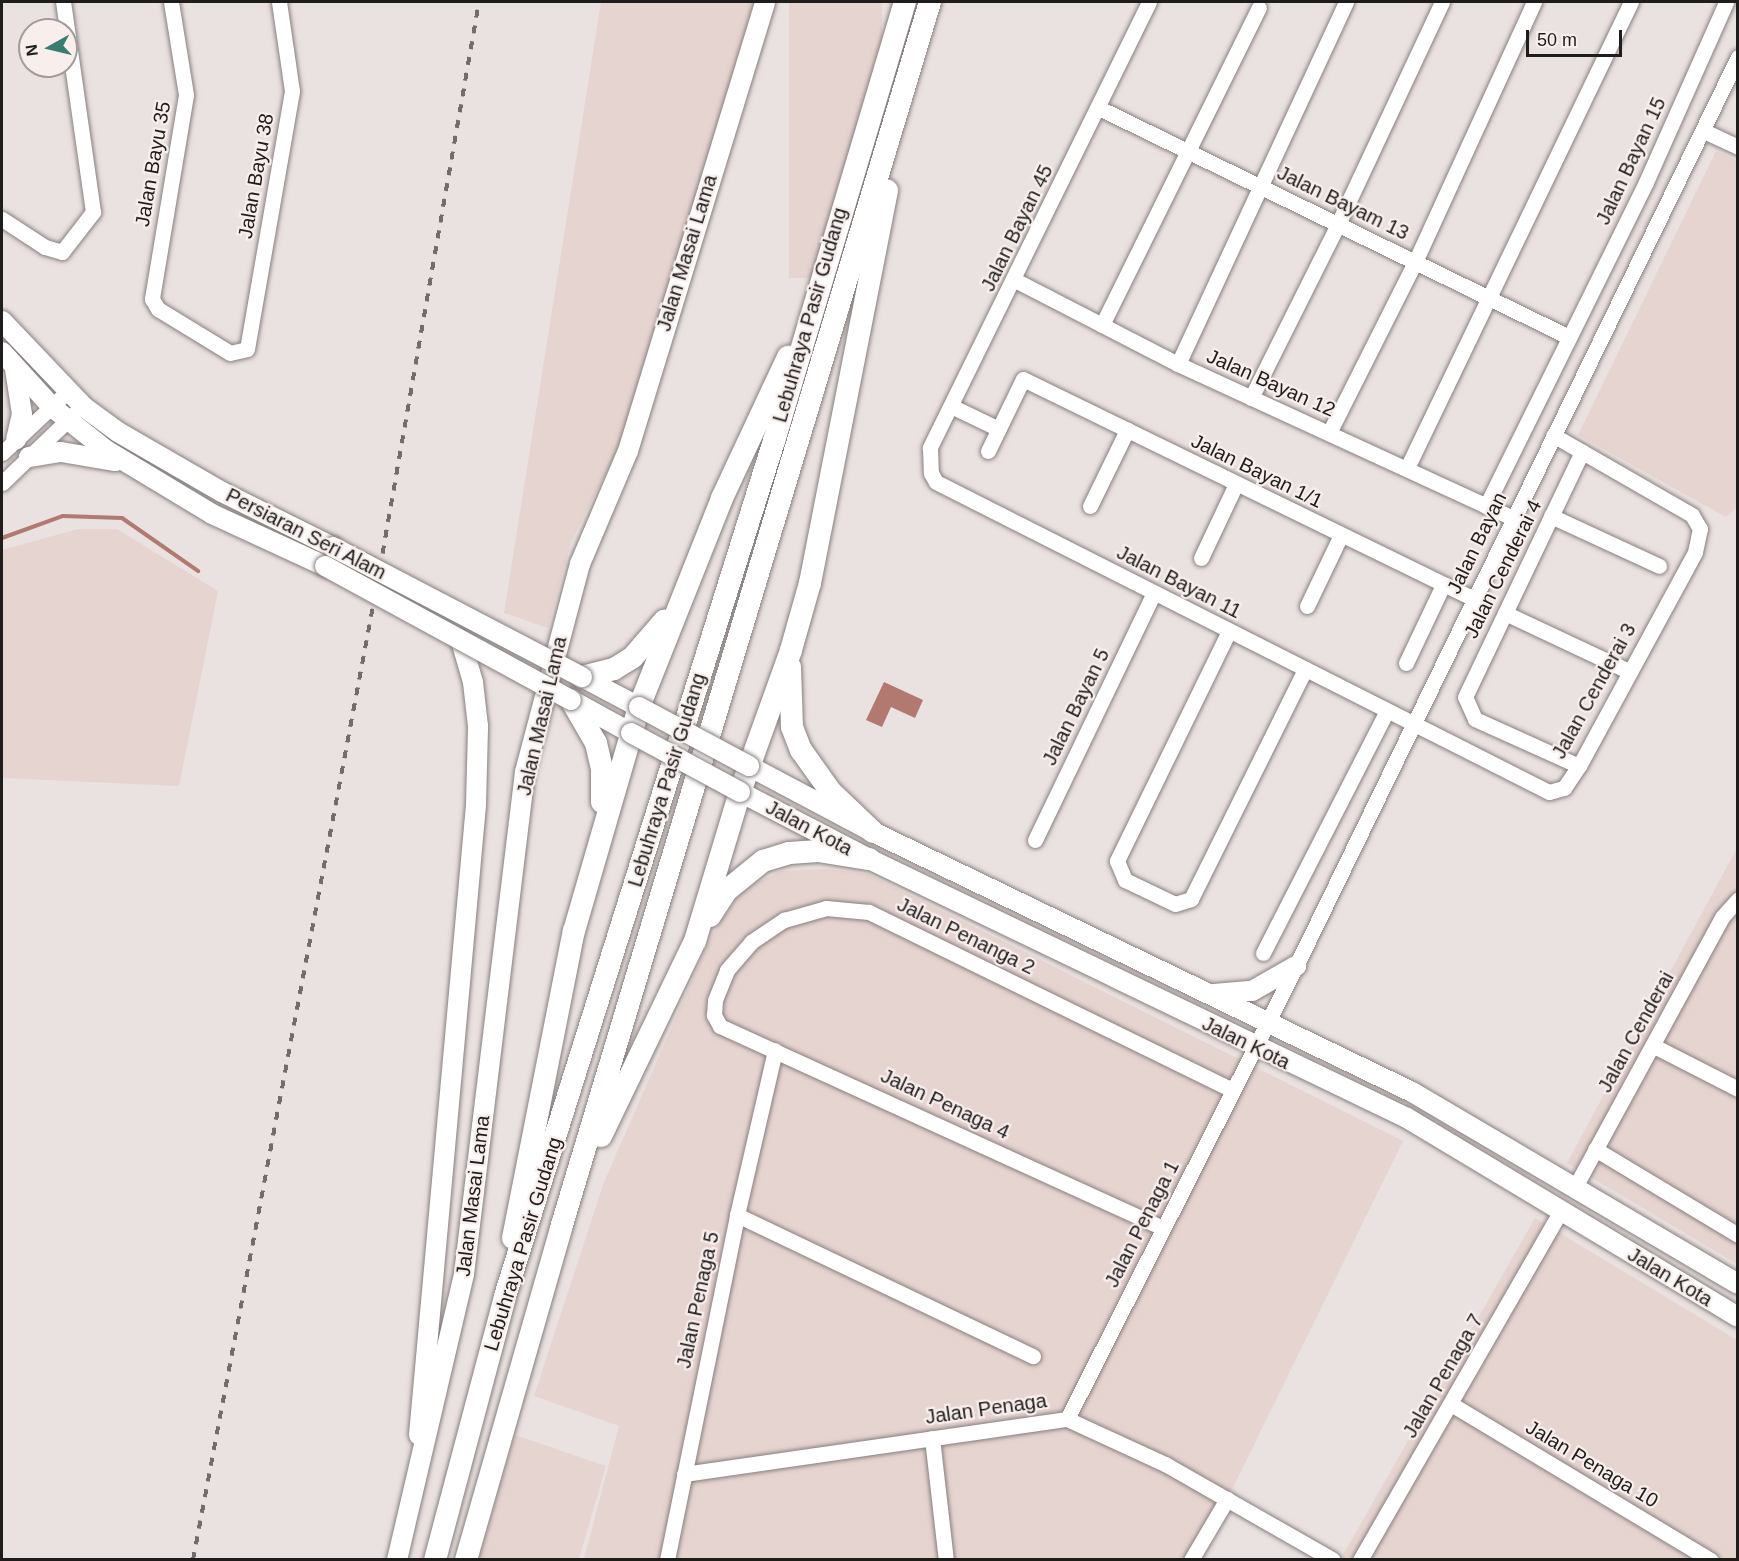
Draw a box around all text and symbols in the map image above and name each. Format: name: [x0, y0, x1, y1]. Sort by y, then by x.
north arrow: [18, 18, 78, 78]
scale bar: [1529, 18, 1625, 56]
text: 50 m: [1537, 30, 1577, 50]
text: N: [22, 43, 41, 57]
street label: Jalan Bayan 15: [1591, 93, 1671, 229]
street label: Jalan Bayu 35: [130, 100, 176, 228]
street label: Jalan Bayu 38: [233, 112, 279, 240]
street label: Jalan Bayan 45: [976, 161, 1058, 295]
street label: Jalan Bayam 13: [1273, 161, 1413, 245]
street label: Jalan Masai Lama: [652, 172, 722, 334]
street label: Lebuhraya Pasir Gudang: [768, 205, 852, 425]
street label: Jalan Bayan 12: [1203, 344, 1339, 422]
street label: Jalan Bayan 1/1: [1187, 429, 1327, 513]
street label: Persiaran Seri Alam: [221, 483, 391, 585]
street label: Jalan Bayan: [1442, 488, 1512, 598]
street label: Jalan Cenderai 4: [1459, 496, 1547, 642]
street label: Jalan Bayan 11: [1113, 540, 1245, 624]
street label: Jalan Cenderai 3: [1547, 619, 1641, 763]
street label: Jalan Masai Lama: [512, 634, 572, 798]
street label: Jalan Bayan 5: [1037, 645, 1115, 769]
street label: Lebuhraya Pasir Gudang: [623, 670, 711, 890]
street label: Jalan Kota: [762, 795, 856, 861]
street label: Jalan Penanga 2: [893, 892, 1039, 980]
street label: Jalan Cenderai: [1593, 967, 1679, 1097]
street label: Jalan Kota: [1198, 1011, 1294, 1075]
street label: Jalan Penaga 4: [877, 1064, 1013, 1144]
street label: Jalan Masai Lama: [451, 1114, 495, 1278]
street label: Lebuhraya Pasir Gudang: [479, 1134, 567, 1354]
street label: Jalan Penaga 1: [1100, 1157, 1184, 1291]
street label: Jalan Penaga 5: [672, 1230, 724, 1370]
street label: Jalan Kota: [1623, 1242, 1717, 1312]
street label: Jalan Penaga 7: [1398, 1310, 1488, 1442]
street label: Jalan Penaga: [924, 1389, 1048, 1429]
street label: Jalan Penaga 10: [1521, 1415, 1663, 1513]

